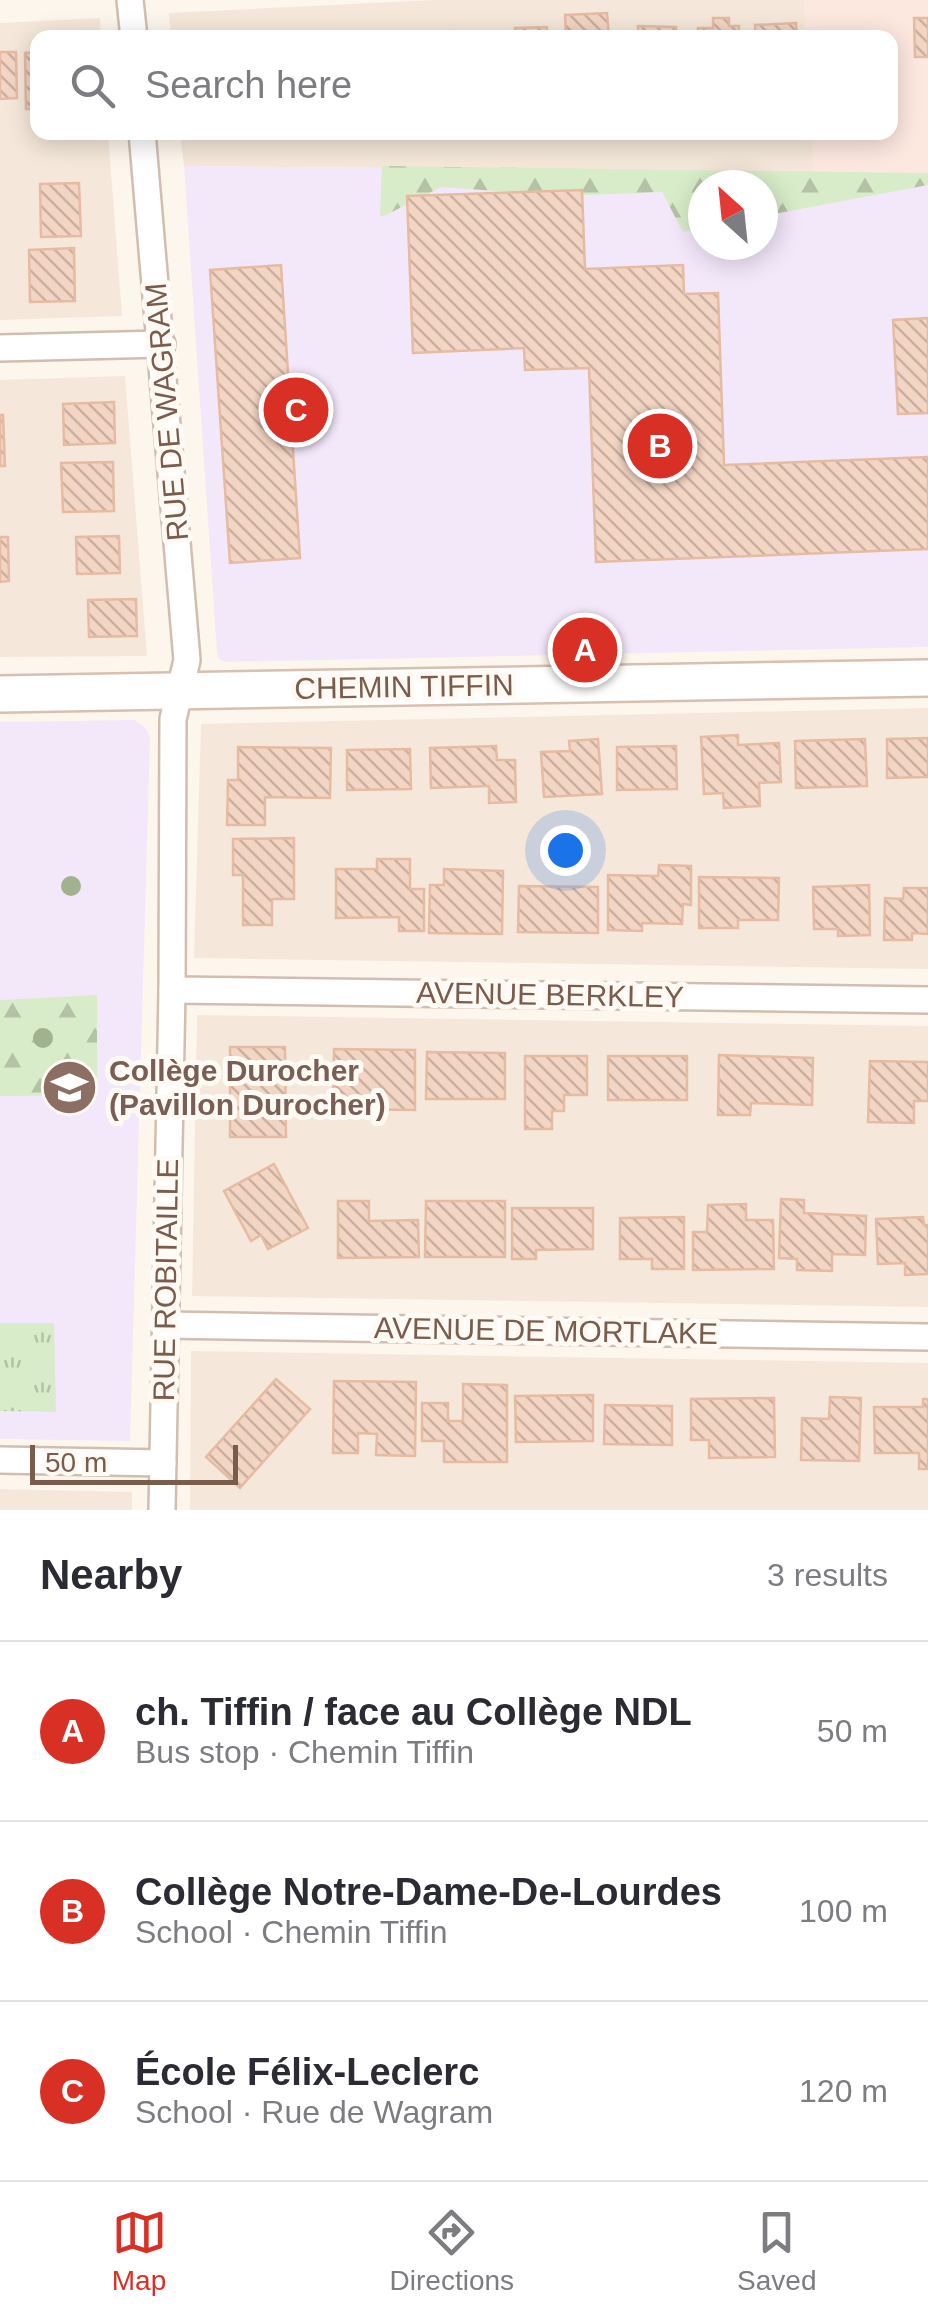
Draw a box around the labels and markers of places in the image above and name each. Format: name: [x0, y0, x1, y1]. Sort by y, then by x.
pin: C: [264, 372, 328, 448]
pin: B: [628, 408, 692, 484]
pin: A: [552, 612, 618, 688]
place label: Collège Durocher (Pavillon Durocher): [109, 1054, 386, 1121]
school or university icon: Collège Durocher (Pavillon Durocher): [40, 1058, 100, 1118]

